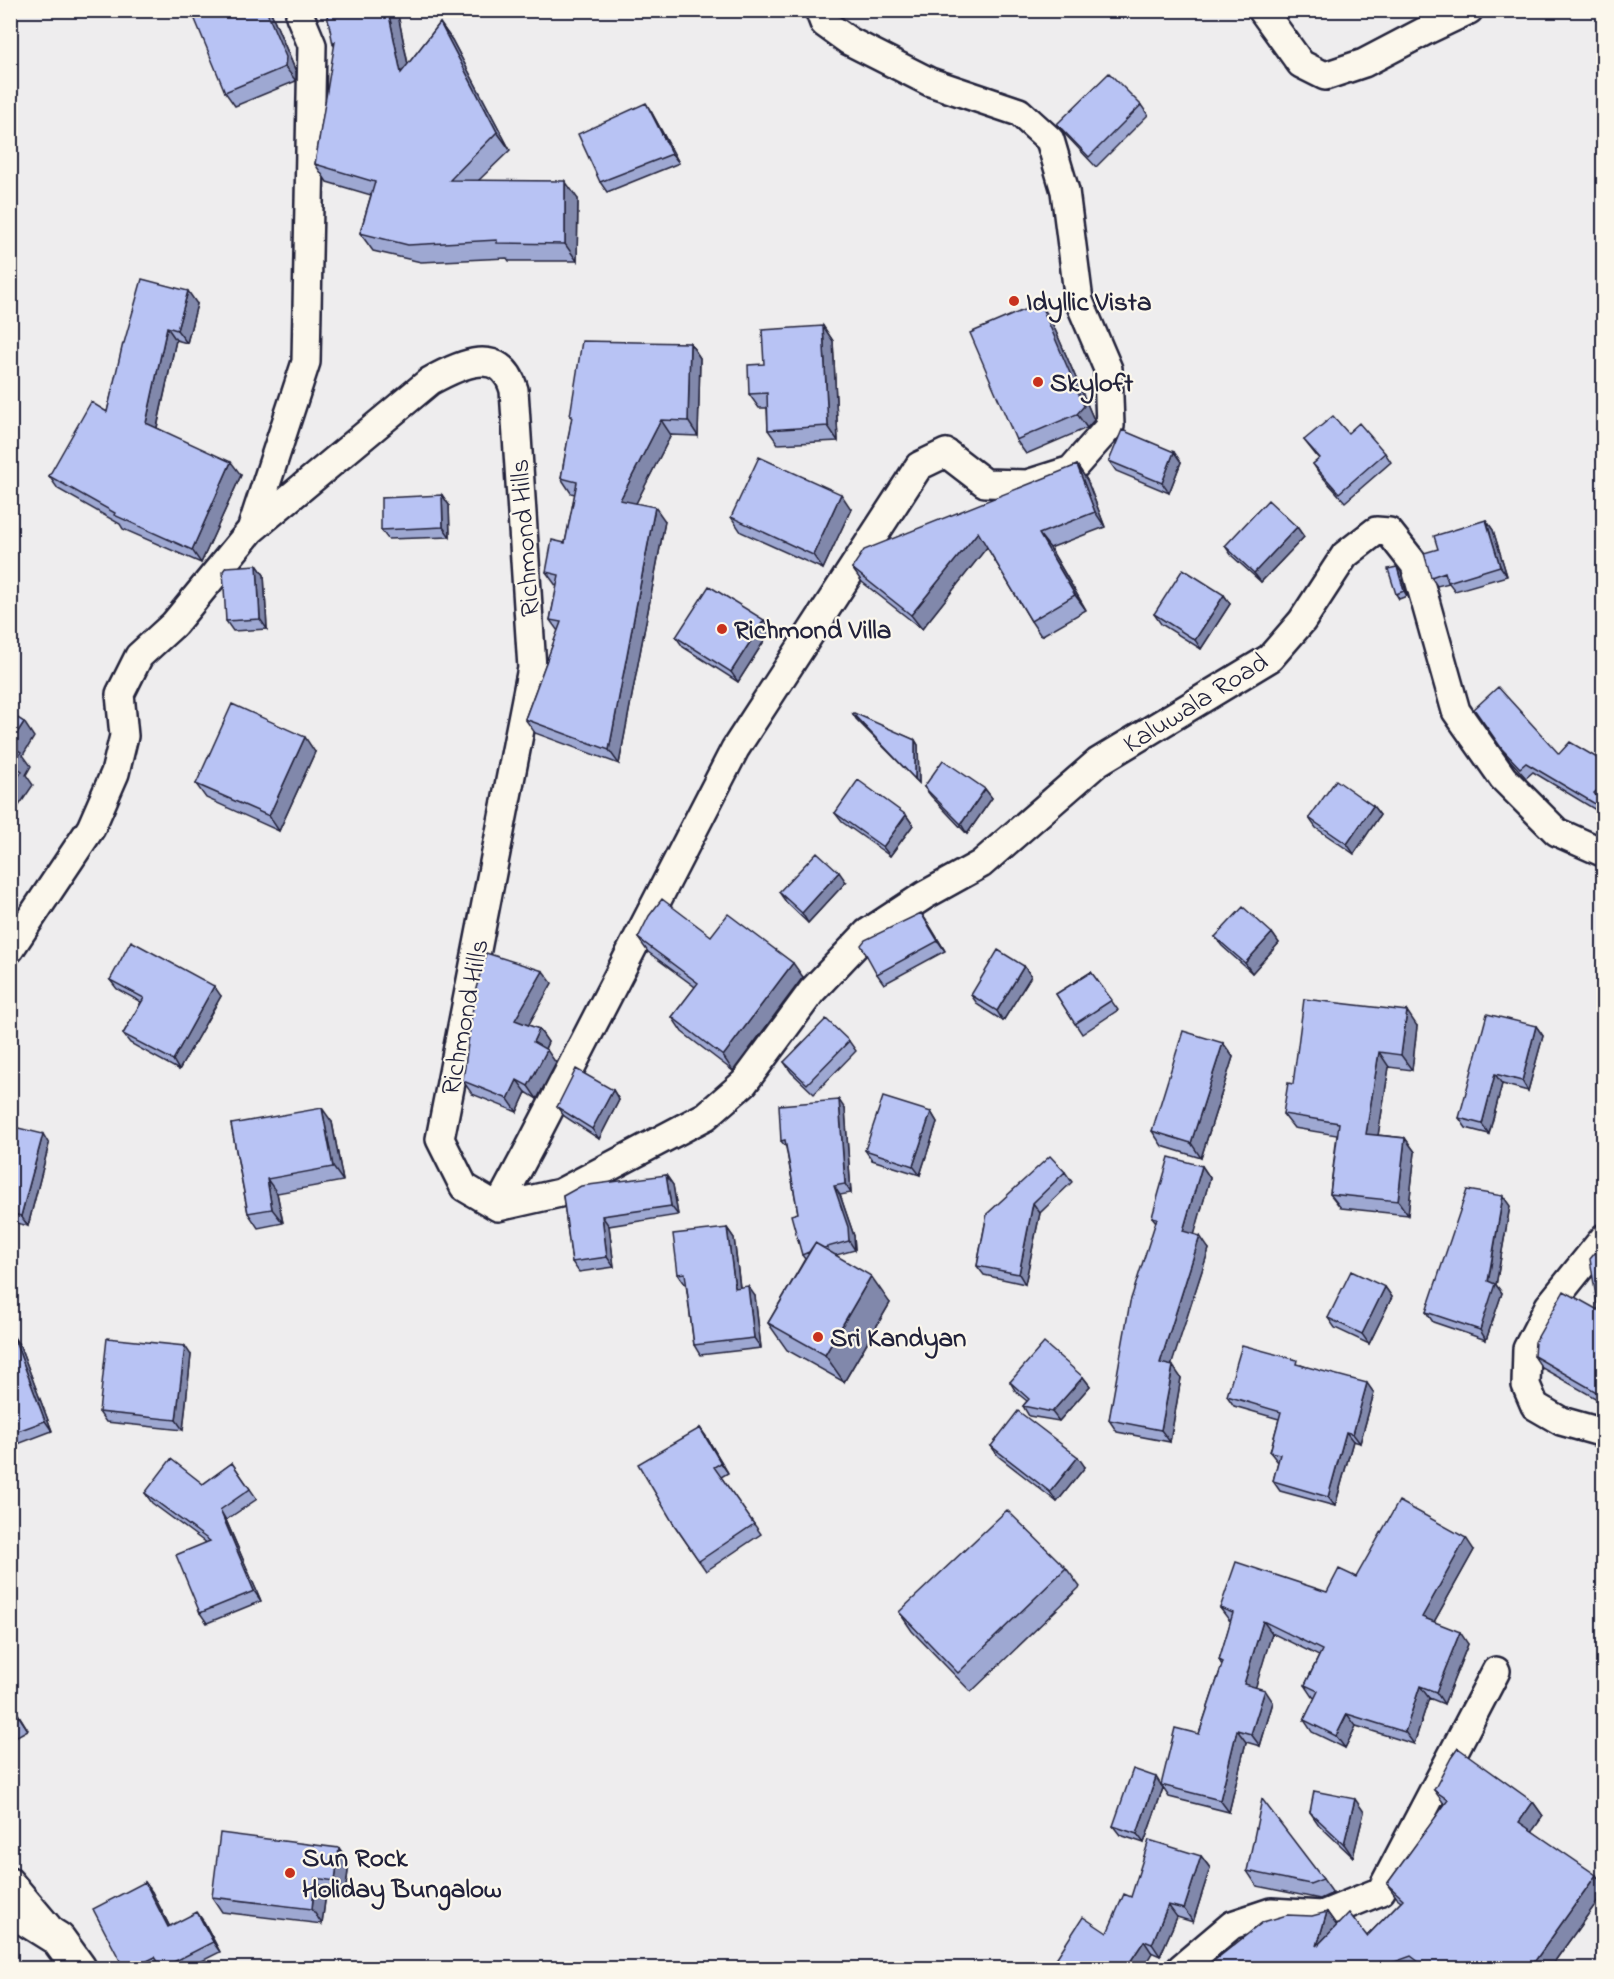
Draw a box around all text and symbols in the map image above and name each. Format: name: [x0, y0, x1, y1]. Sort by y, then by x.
place label: Idyllic Vista: [1026, 284, 1152, 323]
marker: Idyllic Vista: [1007, 294, 1021, 308]
place label: Skyloft: [1050, 365, 1134, 404]
marker: Skyloft: [1031, 375, 1045, 389]
street label: Richmond Hills: [502, 458, 551, 618]
place label: Richmond Villa: [734, 612, 891, 651]
marker: Richmond Villa: [715, 622, 729, 636]
street label: Kaluwala Road: [1116, 644, 1276, 764]
street label: Richmond Hills: [432, 936, 501, 1099]
place label: Sri Kandyan: [830, 1320, 966, 1359]
marker: Sri Kandyan: [811, 1330, 825, 1344]
place label: Sun Rock Holiday Bungalow: [302, 1840, 502, 1911]
marker: Sun Rock Holiday Bungalow: [283, 1866, 297, 1880]

